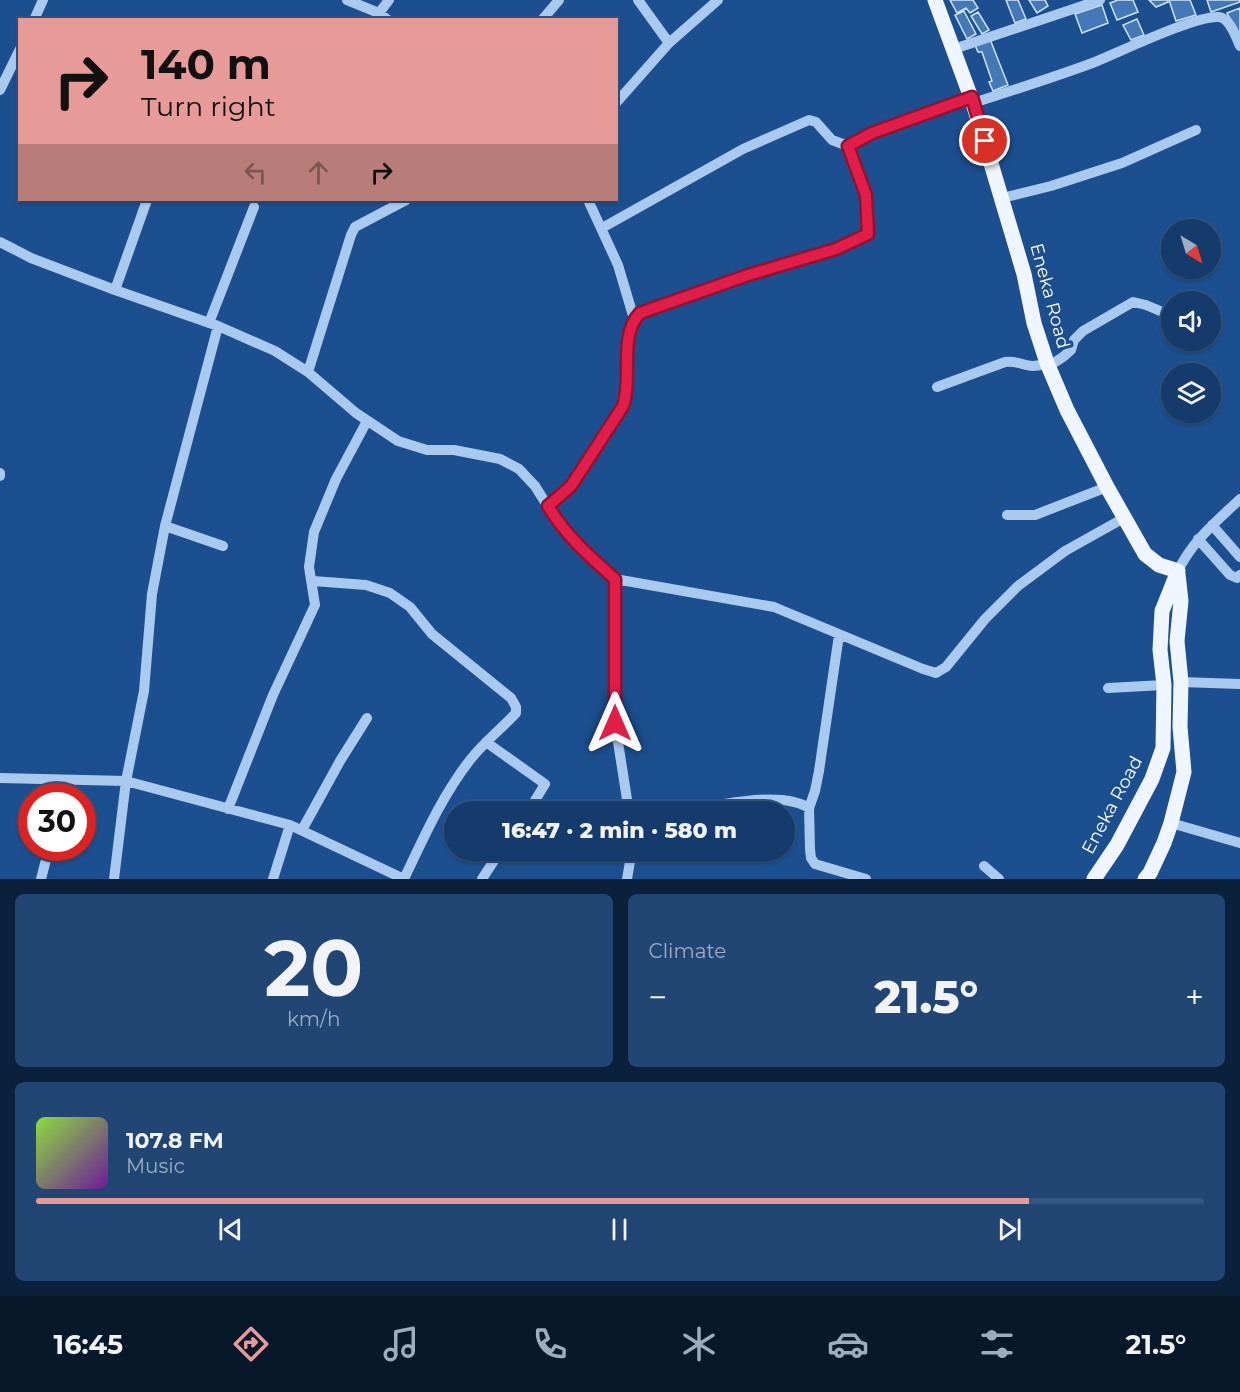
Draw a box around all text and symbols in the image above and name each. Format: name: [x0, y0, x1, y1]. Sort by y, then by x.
text: 140 m: [141, 38, 271, 90]
icon: right: [42, 42, 120, 120]
text: Turn right: [141, 90, 276, 123]
pin: [959, 115, 1010, 166]
icon: arrive: [968, 124, 1001, 157]
icon: left: [239, 156, 272, 189]
icon: ahead: [302, 156, 335, 189]
icon: right: [365, 156, 398, 189]
north arrow: [1161, 219, 1221, 279]
map controls: [1161, 219, 1221, 423]
street label: Eneka Road: [1025, 241, 1075, 351]
button: sound: [1161, 291, 1221, 351]
button: layers: [1161, 363, 1221, 423]
position arrow: [583, 691, 647, 755]
street label: Eneka Road: [1077, 752, 1147, 858]
speed limit sign: 30: [18, 783, 96, 861]
text: 16:47 · 2 min · 580 m: [502, 817, 737, 844]
text: 20: [264, 920, 363, 1016]
text: Climate: [649, 939, 726, 963]
text: 21.5°: [874, 969, 978, 1024]
text: −: [649, 977, 667, 1017]
text: +: [1185, 977, 1204, 1017]
text: km/h: [287, 1007, 340, 1031]
text: 107.8 FM: [126, 1127, 224, 1154]
text: Music: [126, 1154, 185, 1178]
icon: previous: [214, 1213, 247, 1246]
icon: pause: [603, 1213, 636, 1246]
icon: next: [993, 1213, 1026, 1246]
icon: directions: [230, 1323, 272, 1365]
icon: music: [380, 1323, 422, 1365]
icon: phone: [529, 1323, 571, 1365]
icon: climate: [678, 1323, 720, 1365]
icon: car: [827, 1323, 869, 1365]
icon: filters: [976, 1323, 1018, 1365]
text: 16:45: [54, 1328, 123, 1361]
text: 21.5°: [1126, 1328, 1186, 1361]

